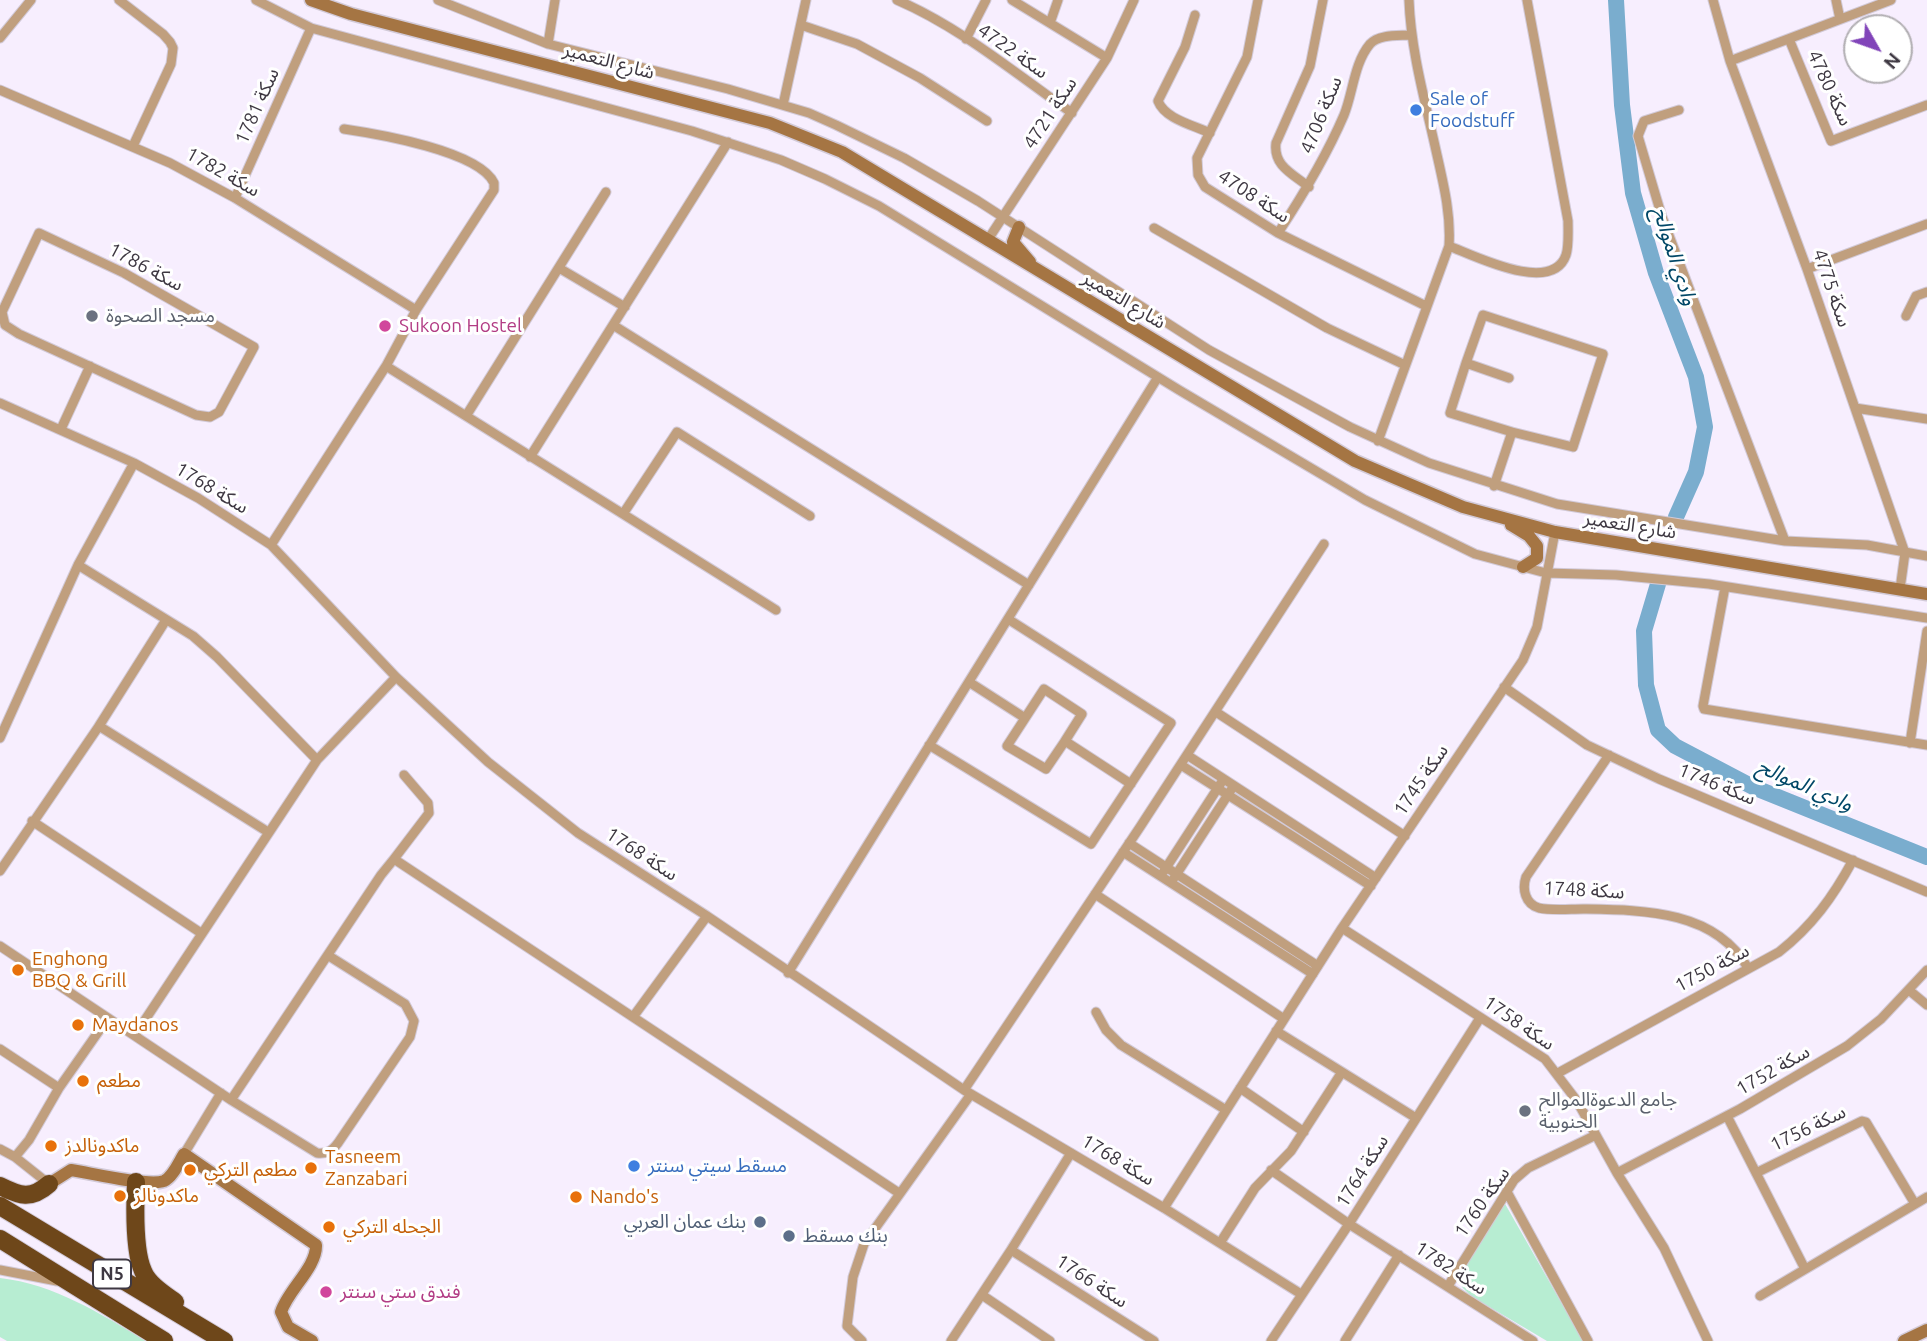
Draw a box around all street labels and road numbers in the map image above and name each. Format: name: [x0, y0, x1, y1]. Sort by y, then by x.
street label: سكة 4722: [973, 18, 1053, 84]
street label: شارع التعمير: [561, 38, 657, 84]
street label: سكة 4780: [1803, 46, 1857, 130]
street label: سكة 1781: [230, 64, 284, 148]
street label: سكة 4721: [1018, 73, 1082, 153]
street label: سكة 4706: [1295, 73, 1347, 157]
street label: سكة 1782: [182, 142, 264, 202]
street label: سكة 4708: [1214, 164, 1294, 228]
street label: سكة 1786: [105, 238, 187, 296]
street label: سكة 4775: [1808, 246, 1856, 330]
street label: شارع التعمير: [1078, 266, 1170, 334]
street label: سكة 1768: [171, 457, 253, 519]
street label: شارع التعمير: [1582, 506, 1678, 544]
street label: سكة 1745: [1389, 740, 1453, 820]
street label: سكة 1746: [1675, 758, 1759, 810]
street label: سكة 1768: [602, 822, 682, 886]
street label: سكة 1748: [1543, 876, 1625, 904]
street label: سكة 1750: [1671, 939, 1753, 997]
street label: سكة 1758: [1479, 991, 1559, 1055]
street label: سكة 1752: [1732, 1040, 1814, 1100]
street label: سكة 1756: [1767, 1100, 1849, 1156]
street label: سكة 1768: [1077, 1129, 1159, 1191]
street label: سكة 1764: [1331, 1131, 1393, 1211]
street label: سكة 1760: [1449, 1162, 1515, 1242]
street label: سكة 1782: [1411, 1236, 1491, 1300]
street label: سكة 1766: [1052, 1249, 1132, 1313]
road number: N5: [93, 1260, 131, 1288]

